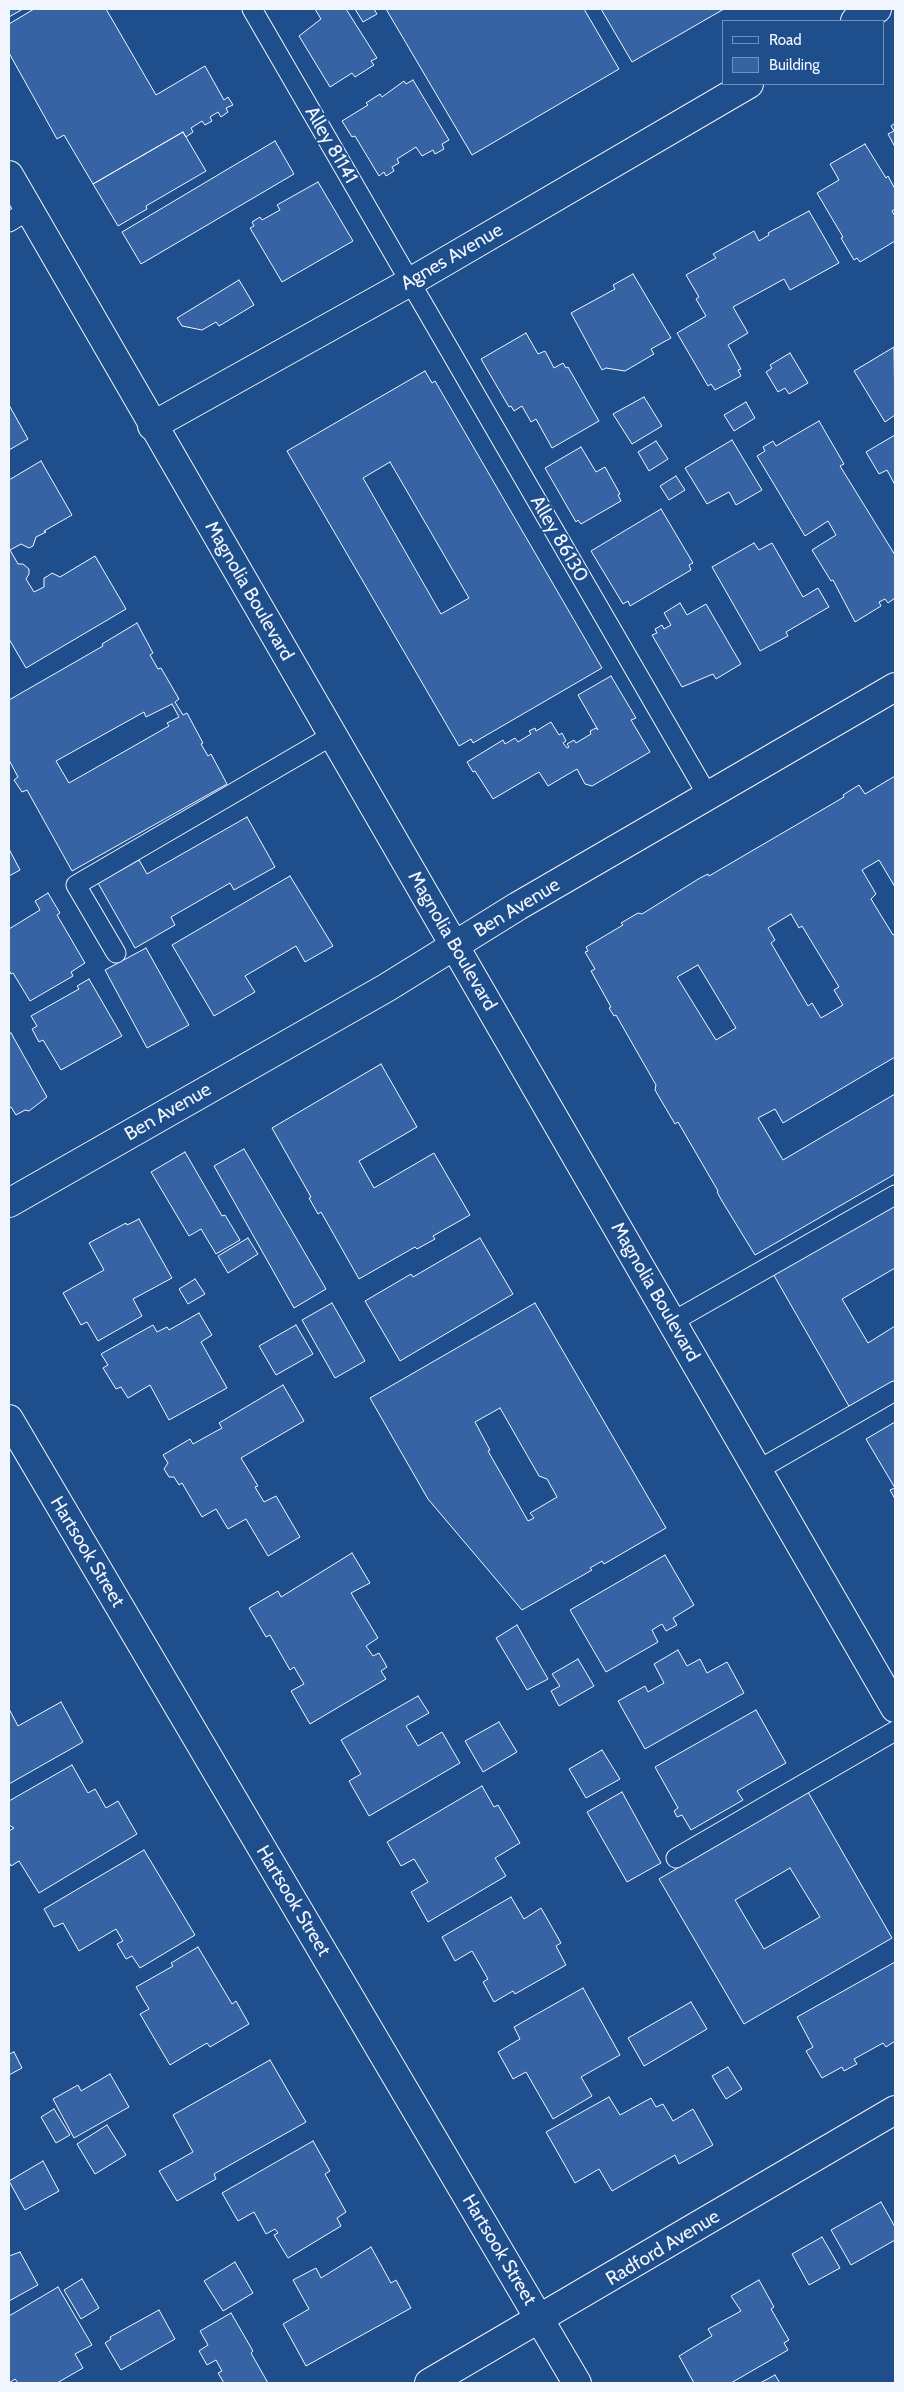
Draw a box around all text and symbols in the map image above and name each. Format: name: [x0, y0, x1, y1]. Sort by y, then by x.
legend: [722, 20, 884, 85]
text: Road: [769, 31, 802, 49]
text: Building: [769, 56, 820, 74]
street label: Alley 81141: [300, 102, 362, 188]
street label: Agnes Avenue: [397, 219, 507, 295]
street label: Alley 86130: [525, 492, 593, 586]
street label: Magnolia Boulevard: [200, 517, 298, 665]
street label: Magnolia Boulevard: [403, 867, 501, 1015]
street label: Ben Avenue: [470, 873, 564, 943]
street label: Ben Avenue: [121, 1078, 215, 1146]
street label: Magnolia Boulevard: [606, 1218, 704, 1366]
street label: Hartsook Street: [45, 1492, 129, 1612]
street label: Hartsook Street: [251, 1841, 335, 1961]
street label: Hartsook Street: [457, 2190, 541, 2310]
street label: Radford Avenue: [602, 2205, 724, 2291]

